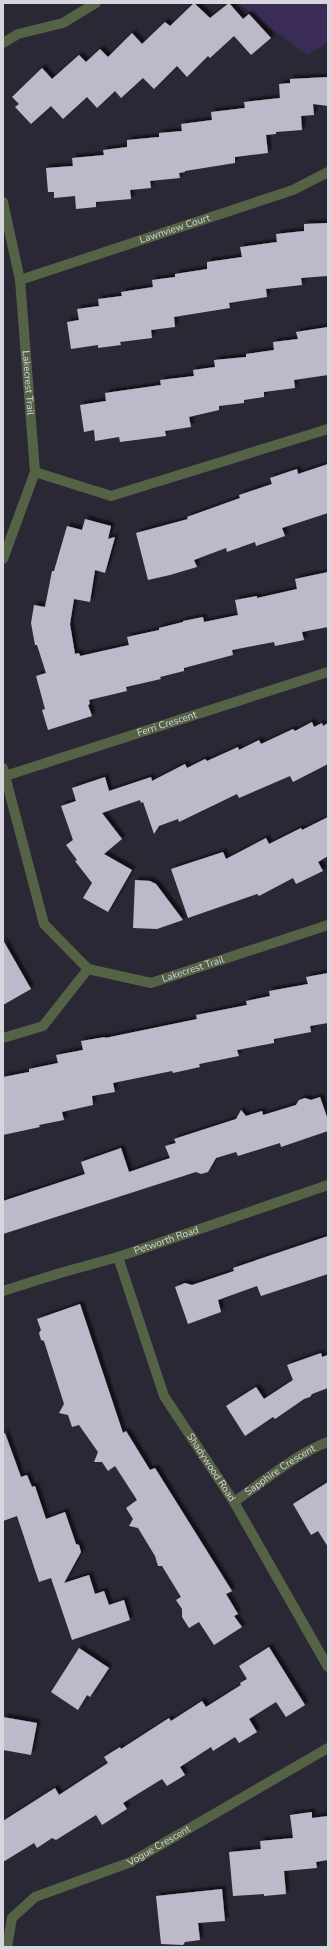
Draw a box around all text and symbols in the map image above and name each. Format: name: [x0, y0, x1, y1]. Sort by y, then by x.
street label: Lawnview Court: [138, 211, 212, 247]
street label: Lakecrest Trail: [19, 350, 38, 416]
street label: Ferri Crescent: [135, 708, 199, 740]
street label: Lakecrest Trail: [160, 952, 226, 986]
street label: Petworth Road: [132, 1223, 201, 1258]
street label: Shadywood Road: [183, 1430, 239, 1505]
street label: Sapphire Crescent: [242, 1441, 318, 1499]
street label: Vogue Crescent: [124, 1822, 193, 1870]

